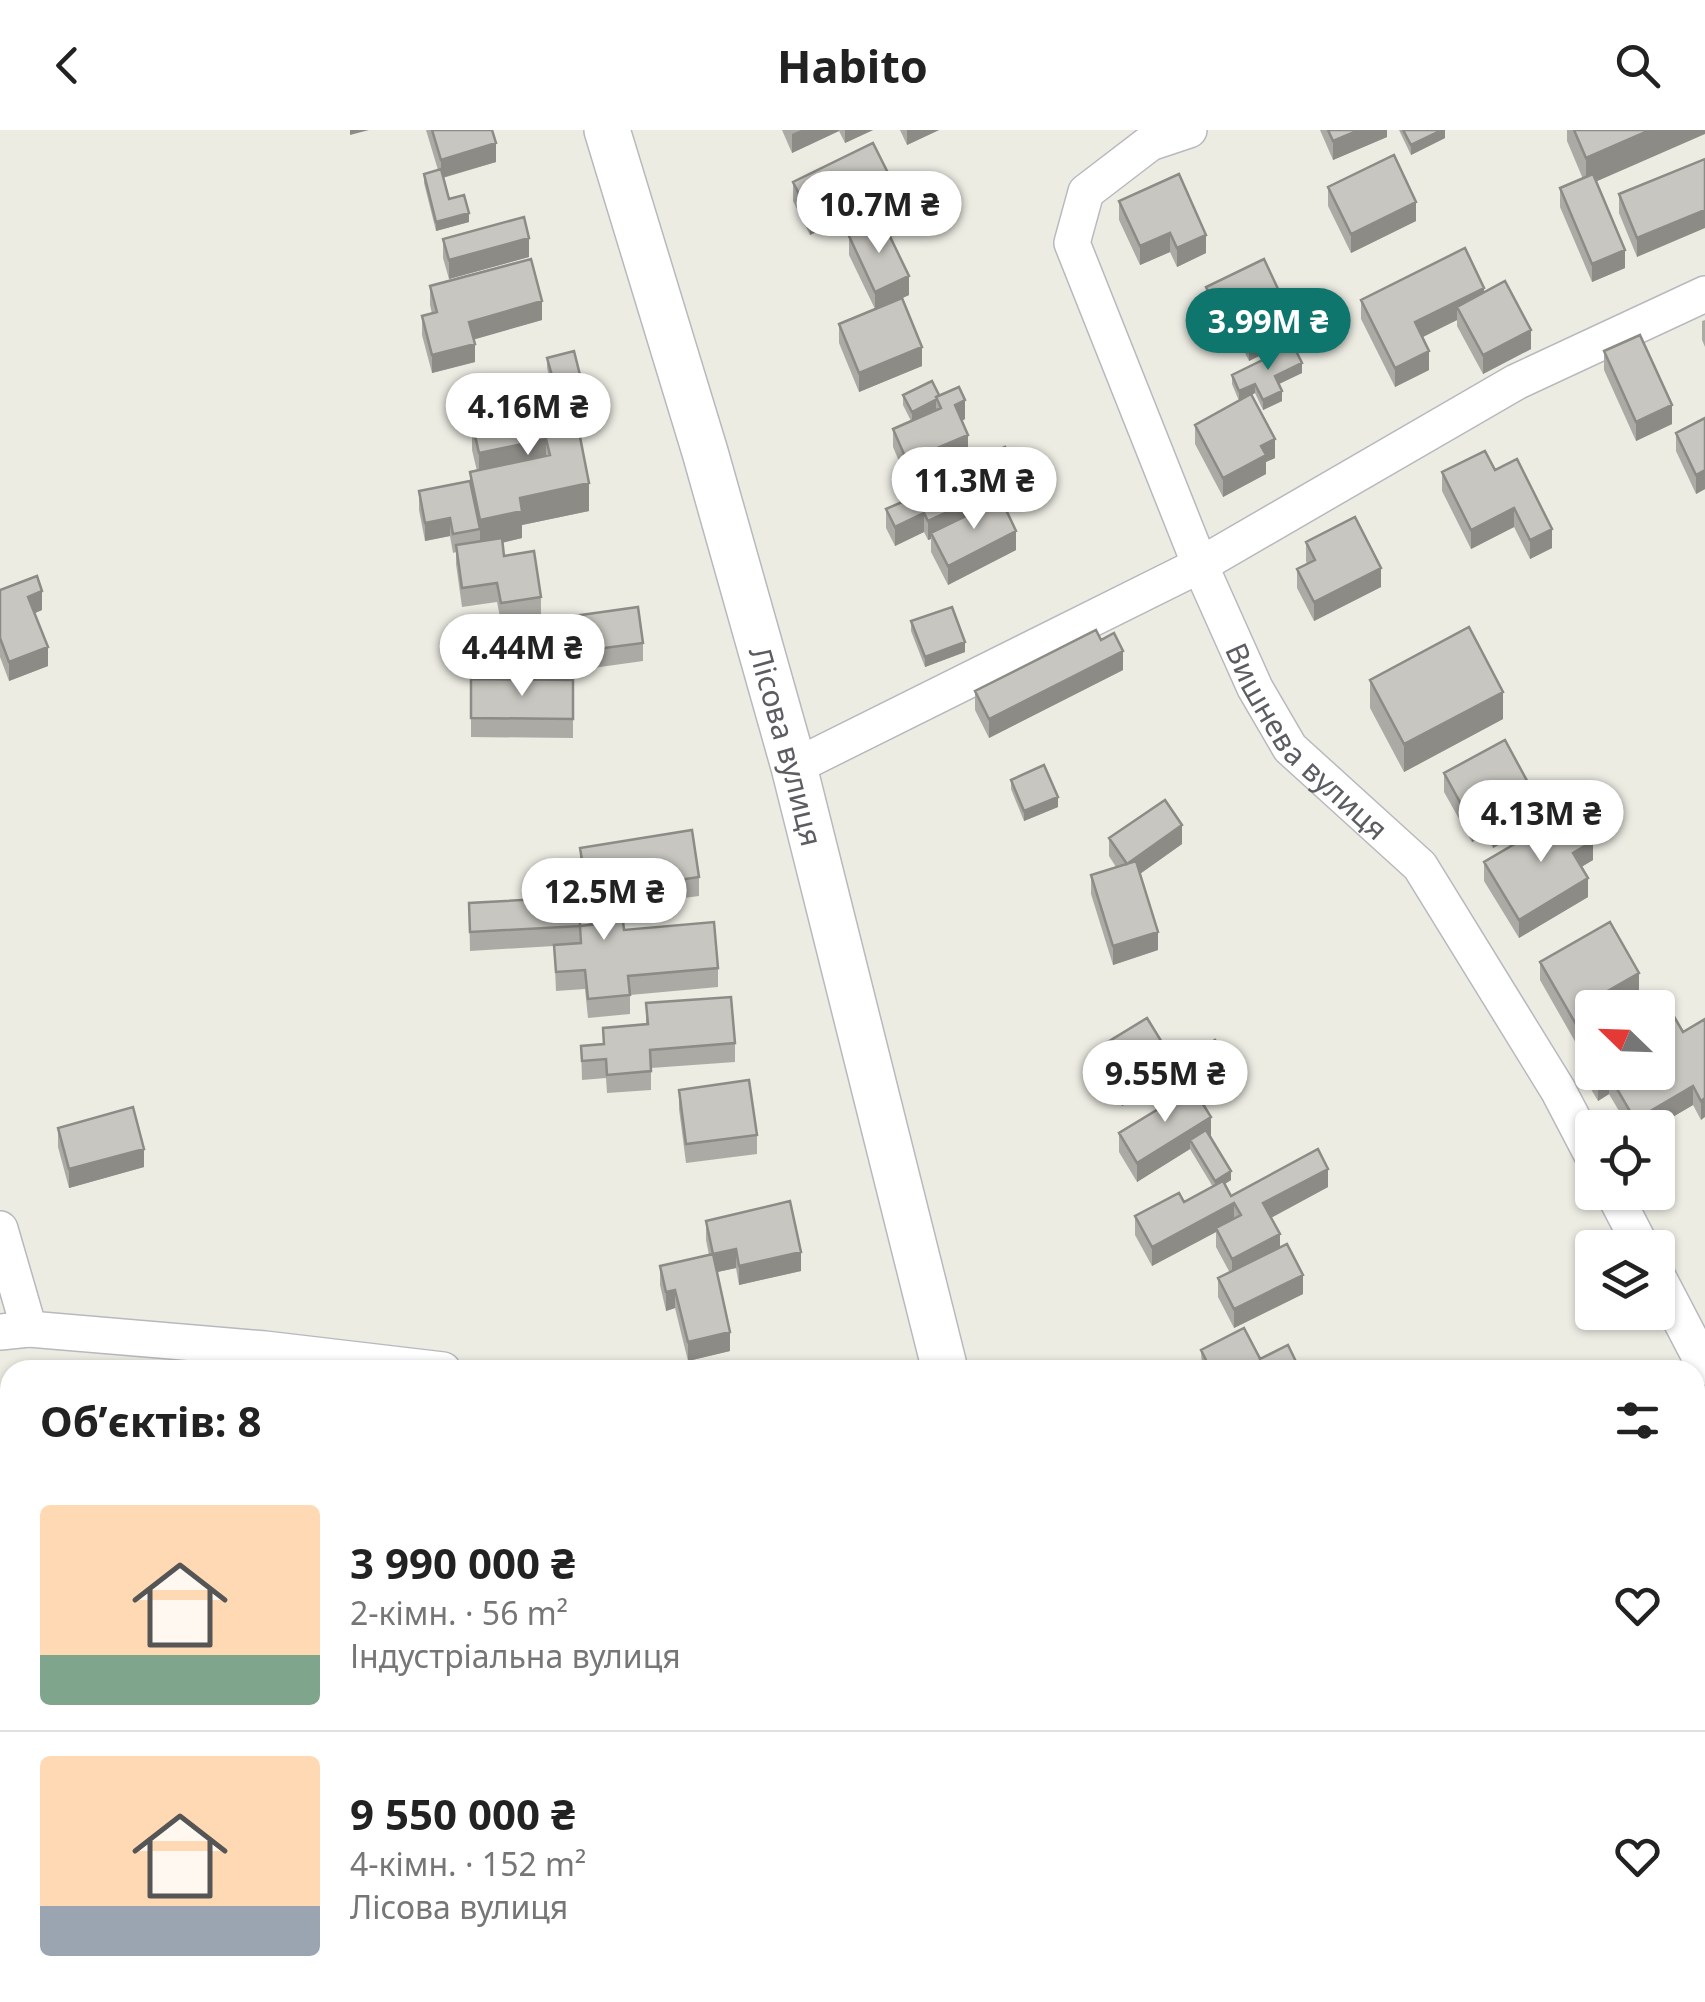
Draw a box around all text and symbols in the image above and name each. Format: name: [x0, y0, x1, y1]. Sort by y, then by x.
text: Habito: [777, 35, 928, 96]
icon: back: [40, 38, 95, 93]
icon: search: [1610, 38, 1665, 93]
pin: 10.7M ₴: [787, 171, 971, 256]
text: 10.7M ₴: [819, 182, 939, 225]
pin: 3.99M ₴: [1176, 288, 1360, 373]
text: 3.99M ₴: [1208, 299, 1328, 342]
pin: 4.16M ₴: [436, 373, 620, 458]
text: 4.16M ₴: [468, 384, 588, 427]
pin: 11.3M ₴: [882, 447, 1066, 532]
text: 11.3M ₴: [914, 458, 1034, 501]
pin: 4.44M ₴: [430, 614, 614, 699]
text: 4.44M ₴: [462, 625, 582, 668]
street label: Вишнева вулиця: [1217, 636, 1397, 848]
street label: Лісова вулиця: [740, 642, 833, 850]
pin: 4.13M ₴: [1449, 780, 1633, 865]
text: 4.13M ₴: [1481, 791, 1601, 834]
pin: 12.5M ₴: [512, 858, 696, 943]
text: 12.5M ₴: [544, 869, 664, 912]
north arrow: [1575, 990, 1675, 1090]
map controls: [1575, 990, 1675, 1330]
pin: 9.55M ₴: [1073, 1040, 1257, 1125]
text: 9.55M ₴: [1105, 1051, 1225, 1094]
button: locate: [1575, 1110, 1675, 1210]
button: layers: [1575, 1230, 1675, 1330]
text: Об’єктів: 8: [40, 1392, 262, 1449]
icon: filters: [1610, 1393, 1665, 1448]
text: 3 990 000 ₴: [350, 1534, 575, 1591]
icon: home: [120, 1545, 240, 1665]
icon: heart: [1610, 1578, 1665, 1633]
text: 2-кімн. · 56 m²: [350, 1591, 568, 1634]
text: Індустріальна вулиця: [350, 1634, 681, 1677]
text: 9 550 000 ₴: [350, 1785, 575, 1842]
icon: home: [120, 1796, 240, 1916]
icon: heart: [1610, 1829, 1665, 1884]
text: 4-кімн. · 152 m²: [350, 1842, 586, 1885]
text: Лісова вулиця: [350, 1885, 568, 1928]

